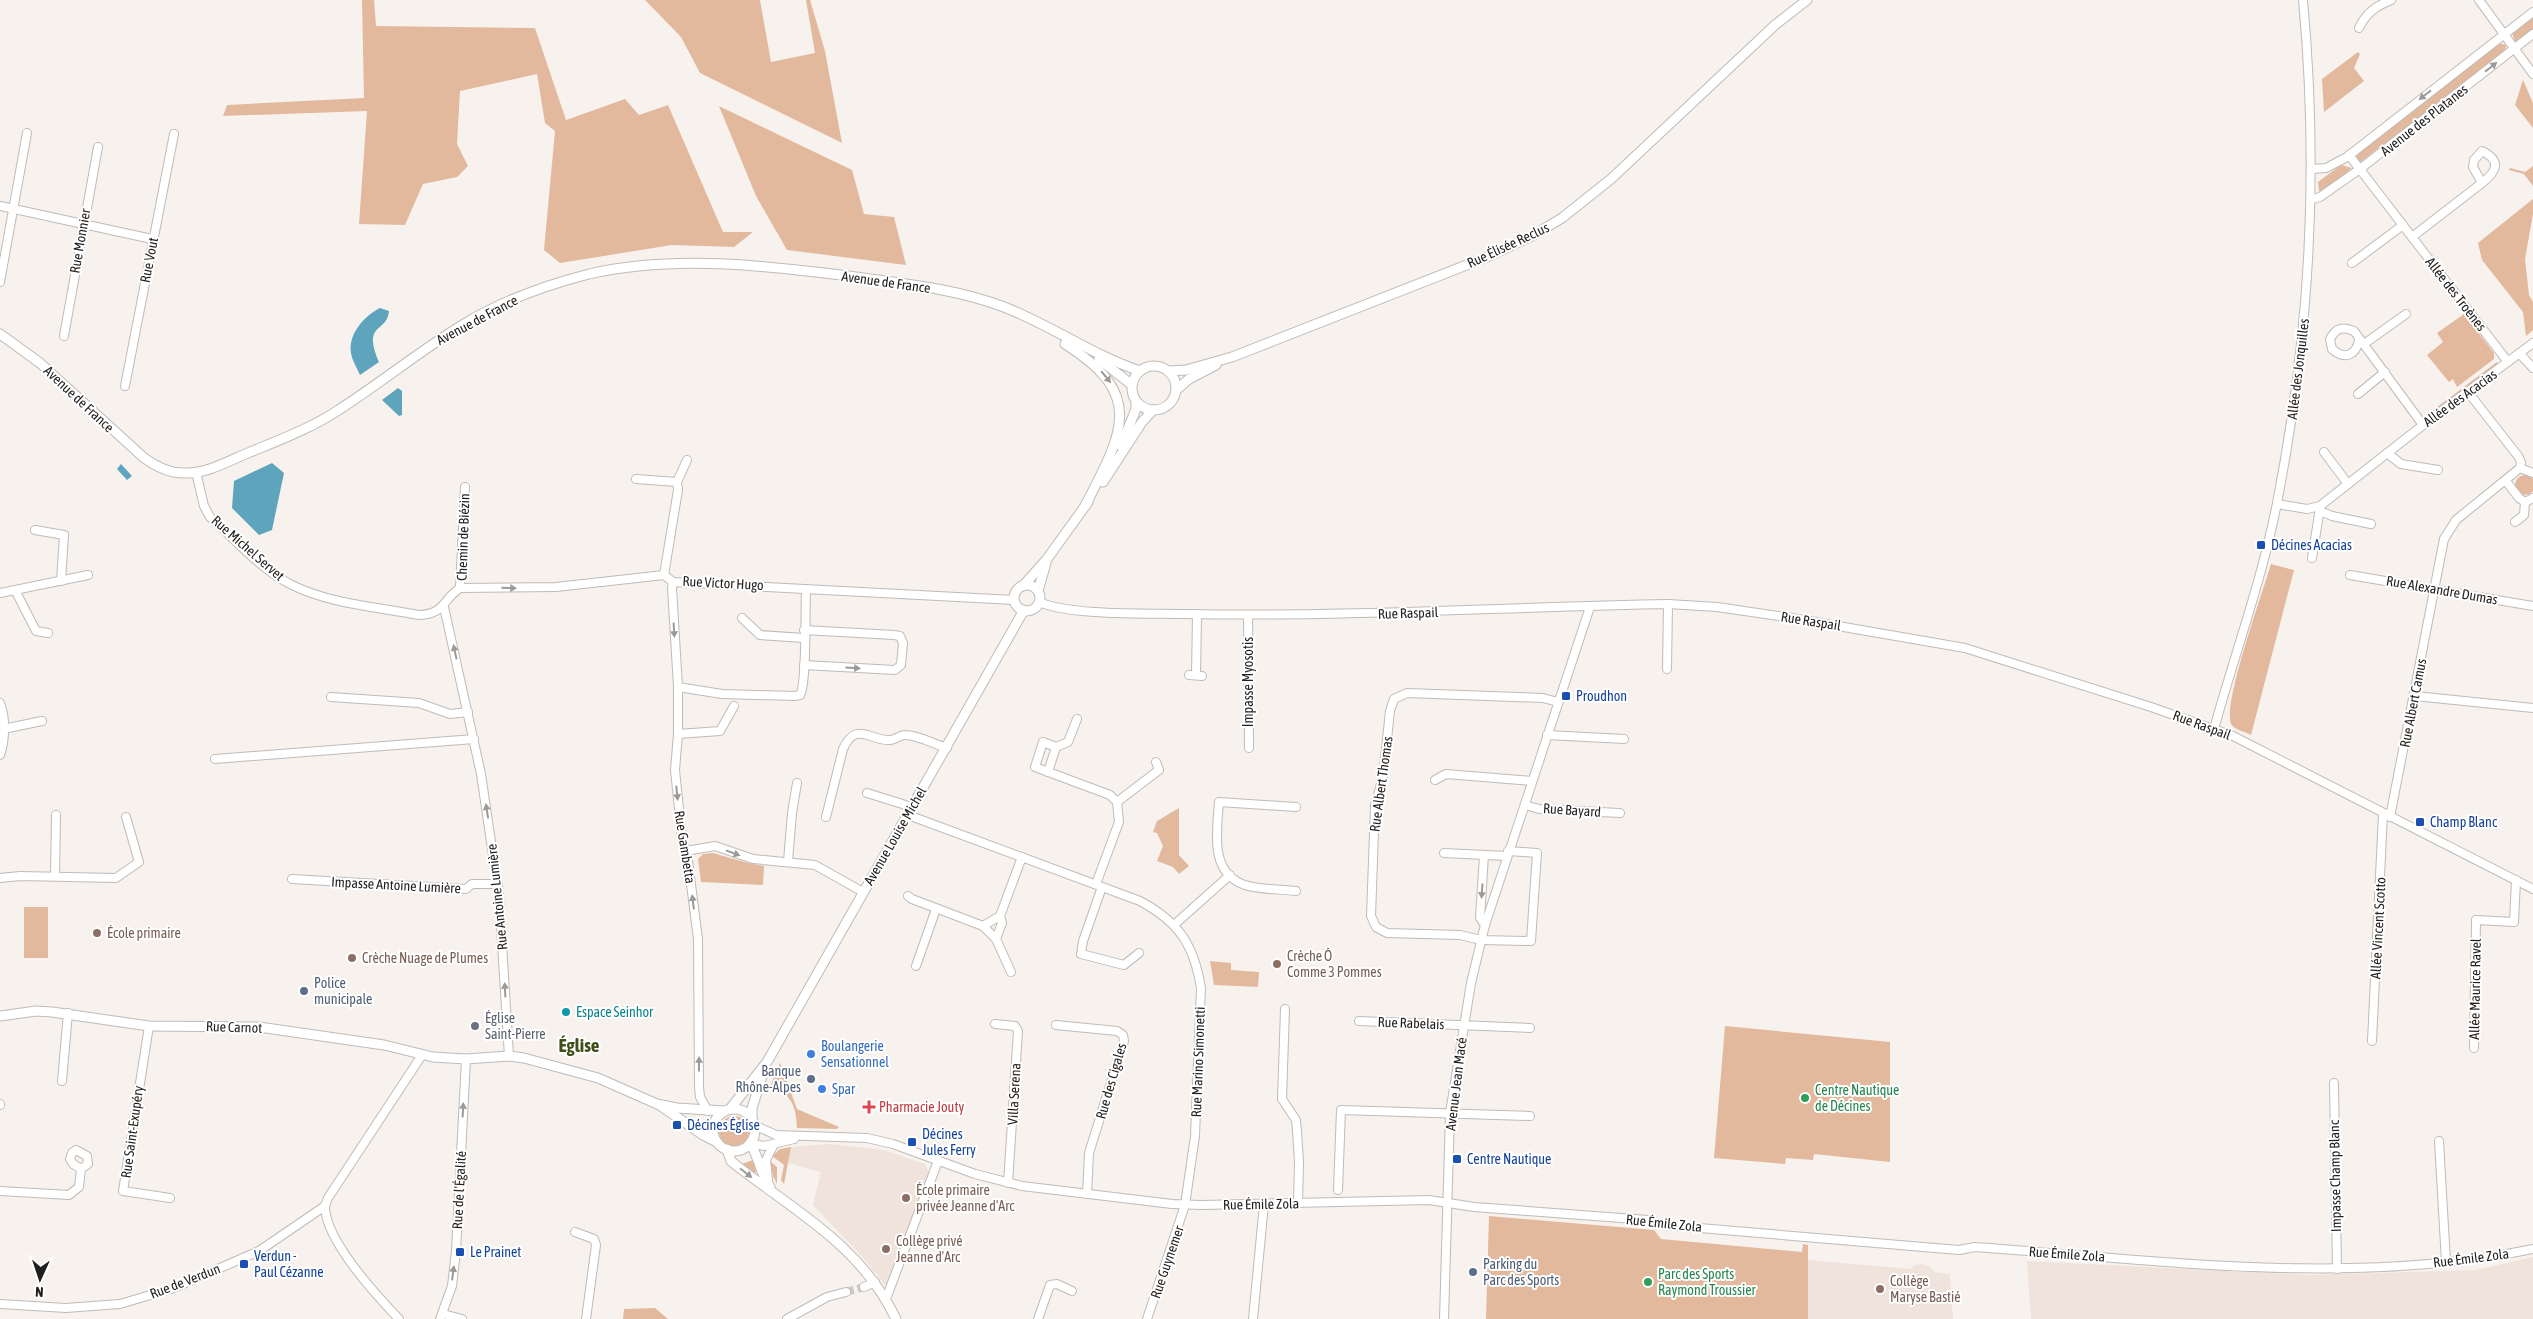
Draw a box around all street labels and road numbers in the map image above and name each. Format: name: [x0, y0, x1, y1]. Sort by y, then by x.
street label: Avenue des Platanes: [2377, 81, 2471, 159]
street label: Rue Monnier: [66, 207, 94, 275]
street label: Rue Élisée Reclus: [1465, 219, 1551, 271]
street label: Rue Vout: [137, 236, 161, 284]
street label: Allée des Troènes: [2422, 254, 2490, 334]
street label: Avenue de France: [841, 268, 931, 296]
street label: Avenue de France: [434, 292, 520, 348]
street label: Allée des Jonquilles: [2284, 318, 2312, 420]
street label: Avenue de France: [41, 363, 117, 435]
street label: Allée des Acacias: [2420, 366, 2500, 430]
street label: Chemin de Biézin: [453, 493, 473, 581]
street label: Rue Michel Servet: [208, 512, 288, 584]
street label: Rue Alexandre Dumas: [2385, 572, 2499, 608]
street label: Rue Victor Hugo: [682, 573, 764, 593]
street label: Rue Raspail: [1377, 604, 1439, 622]
street label: Rue Raspail: [1780, 608, 1842, 634]
street label: Impasse Myosotis: [1240, 637, 1256, 727]
street label: Rue Albert Camus: [2397, 657, 2429, 749]
street label: Rue Raspail: [2171, 707, 2233, 743]
street label: Rue Albert Thomas: [1366, 735, 1396, 833]
street label: Avenue Louise Michel: [860, 784, 930, 888]
street label: Rue Bayard: [1542, 800, 1602, 820]
street label: Rue Gambetta: [671, 809, 699, 885]
street label: Rue Antoine Lumière: [483, 843, 511, 951]
street label: Impasse Antoine Lumière: [331, 874, 461, 896]
street label: Allée Vincent Scotto: [2367, 877, 2389, 979]
street label: Allée Maurice Ravel: [2466, 938, 2484, 1040]
street label: Rue Marino Simonetti: [1188, 1006, 1208, 1118]
street label: Rue Rabelais: [1377, 1014, 1445, 1032]
street label: Rue Carnot: [206, 1018, 262, 1036]
street label: Avenue Jean Macé: [1442, 1036, 1470, 1132]
street label: Rue des Cigales: [1092, 1041, 1130, 1121]
street label: Villa Serena: [1004, 1063, 1024, 1125]
street label: Rue Saint-Exupéry: [118, 1084, 146, 1179]
street label: Impasse Champ Blanc: [2326, 1119, 2344, 1232]
street label: Rue de l'Égalité: [449, 1150, 469, 1230]
street label: Rue Émile Zola: [1223, 1195, 1299, 1213]
street label: Rue Émile Zola: [1625, 1211, 1703, 1235]
street label: Rue Guynemer: [1147, 1223, 1187, 1300]
street label: Rue Émile Zola: [2028, 1243, 2106, 1265]
street label: Rue Émile Zola: [2432, 1245, 2510, 1271]
street label: Rue de Verdun: [148, 1260, 222, 1302]

